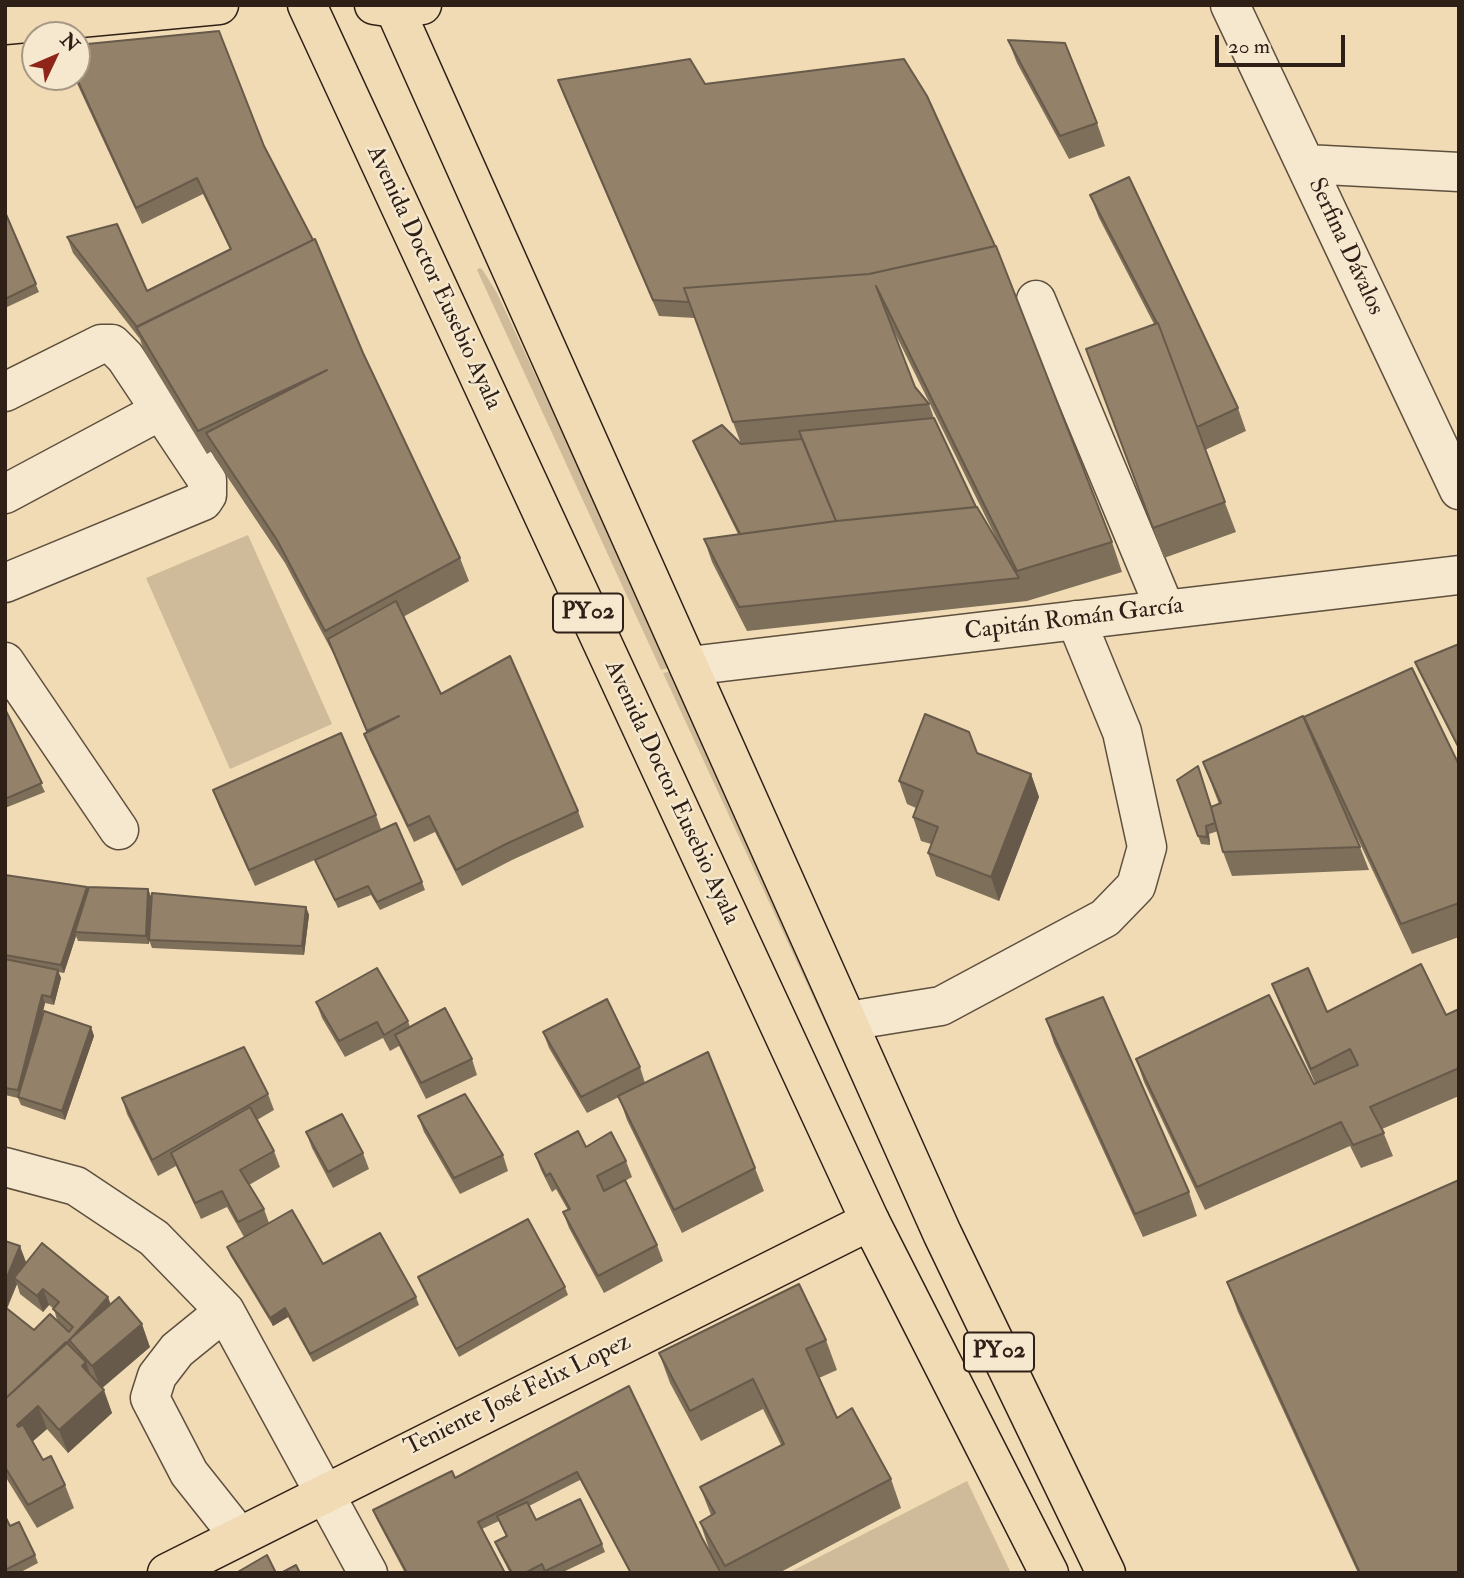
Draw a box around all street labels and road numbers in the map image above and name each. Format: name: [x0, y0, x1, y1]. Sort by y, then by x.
street label: Avenida Doctor Eusebio Ayala: [359, 141, 507, 415]
street label: Serfina Dávalos: [1301, 174, 1389, 320]
street label: Capitán Román García: [963, 592, 1185, 648]
road number: PY02: [553, 594, 623, 632]
street label: Avenida Doctor Eusebio Ayala: [597, 656, 745, 930]
street label: Teniente José Felix Lopez: [400, 1329, 636, 1463]
road number: PY02: [964, 1332, 1034, 1372]

